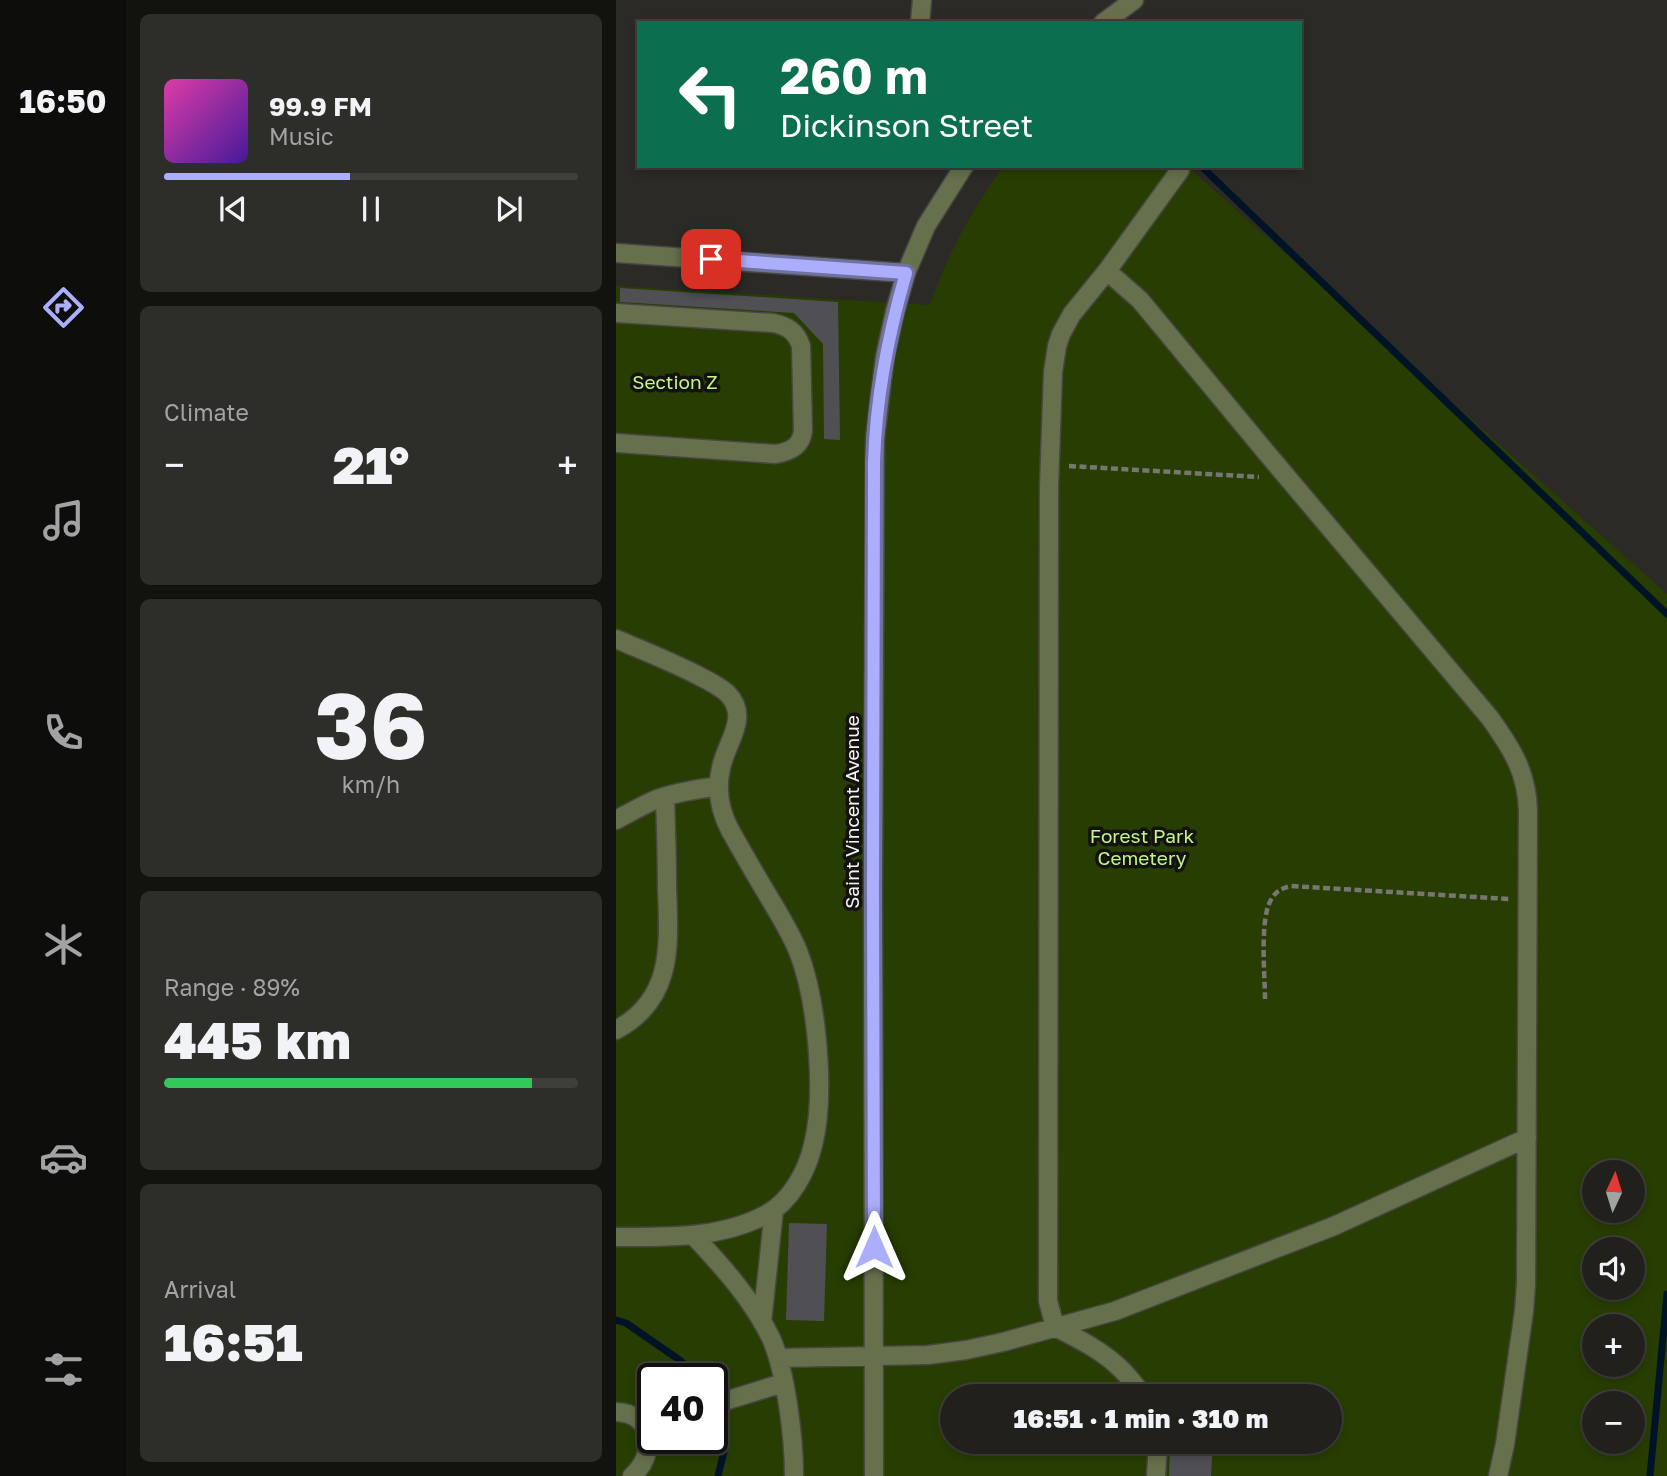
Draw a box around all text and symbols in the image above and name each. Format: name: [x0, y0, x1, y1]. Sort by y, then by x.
text: 260 m: [780, 46, 928, 105]
icon: left: [665, 49, 756, 140]
text: 16:50: [19, 82, 107, 120]
text: 99.9 FM: [269, 91, 372, 122]
text: Dickinson Street: [780, 106, 1033, 144]
text: Music: [269, 122, 334, 150]
icon: previous: [214, 190, 252, 228]
icon: pause: [352, 190, 390, 228]
icon: next: [490, 190, 528, 228]
pin: [681, 229, 741, 289]
icon: arrive: [692, 240, 730, 278]
icon: directions: [39, 283, 88, 332]
park label: Section Z: [632, 370, 718, 393]
text: Climate: [164, 398, 249, 426]
text: 21°: [333, 433, 409, 495]
text: −: [164, 442, 185, 487]
text: +: [557, 442, 578, 487]
icon: music: [39, 496, 88, 545]
text: 36: [314, 670, 428, 779]
icon: phone: [39, 708, 88, 757]
street label: Saint Vincent Avenue: [840, 715, 863, 909]
text: km/h: [342, 770, 400, 798]
park label: Forest Park Cemetery: [1090, 824, 1194, 869]
icon: climate: [39, 920, 88, 969]
text: Range · 89%: [164, 973, 300, 1001]
text: 445 km: [164, 1008, 351, 1070]
icon: car: [39, 1133, 88, 1182]
north arrow: [1582, 1160, 1645, 1223]
map controls: [1582, 1160, 1645, 1454]
position arrow: [837, 1210, 911, 1284]
button: sound: [1582, 1237, 1645, 1300]
text: Arrival: [164, 1275, 236, 1303]
text: 16:51: [164, 1310, 303, 1372]
button: +: [1582, 1314, 1645, 1377]
icon: filters: [39, 1345, 88, 1394]
speed limit sign: 40: [637, 1363, 728, 1454]
button: −: [1582, 1391, 1645, 1454]
text: 16:51 · 1 min · 310 m: [1014, 1403, 1268, 1434]

